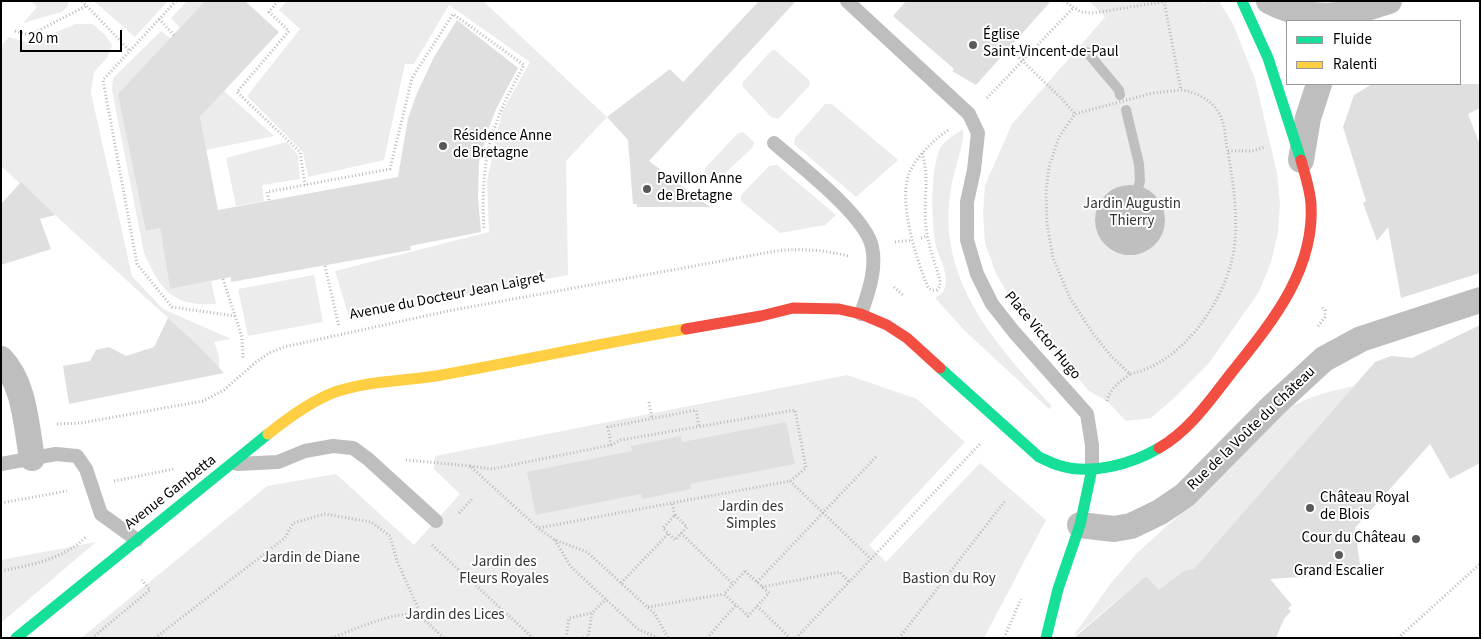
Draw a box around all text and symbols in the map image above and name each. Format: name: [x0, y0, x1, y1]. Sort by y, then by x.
scale bar: [22, 20, 125, 52]
legend: [1286, 20, 1461, 85]
place label: Église Saint-Vincent-de-Paul: [983, 27, 1119, 62]
text: 20 m: [28, 28, 58, 49]
text: Fluide: [1333, 29, 1372, 50]
marker: Église Saint-Vincent-de-Paul: [967, 39, 979, 51]
text: Ralenti: [1333, 54, 1377, 75]
place label: Résidence Anne de Bretagne: [453, 128, 552, 163]
marker: Résidence Anne de Bretagne: [437, 140, 449, 152]
place label: Pavillon Anne de Bretagne: [657, 171, 742, 206]
marker: Pavillon Anne de Bretagne: [641, 183, 653, 195]
park label: Jardin Augustin Thierry: [1083, 196, 1181, 231]
street label: Avenue du Docteur Jean Laigret: [348, 269, 546, 325]
street label: Place Victor Hugo: [1000, 288, 1084, 384]
street label: Rue de la Voûte du Château: [1184, 363, 1320, 495]
street label: Avenue Gambetta: [122, 452, 220, 534]
place label: Château Royal de Blois: [1320, 490, 1409, 525]
park label: Jardin des Simples: [718, 499, 784, 534]
marker: Château Royal de Blois: [1304, 502, 1316, 514]
place label: Cour du Château: [1302, 530, 1406, 548]
marker: Cour du Château: [1410, 533, 1422, 545]
marker: Grand Escalier: [1333, 549, 1345, 561]
park label: Jardin de Diane: [262, 550, 360, 568]
park label: Jardin des Fleurs Royales: [459, 554, 549, 589]
place label: Grand Escalier: [1294, 563, 1384, 581]
park label: Bastion du Roy: [902, 571, 996, 589]
park label: Jardin des Lices: [405, 607, 505, 625]

